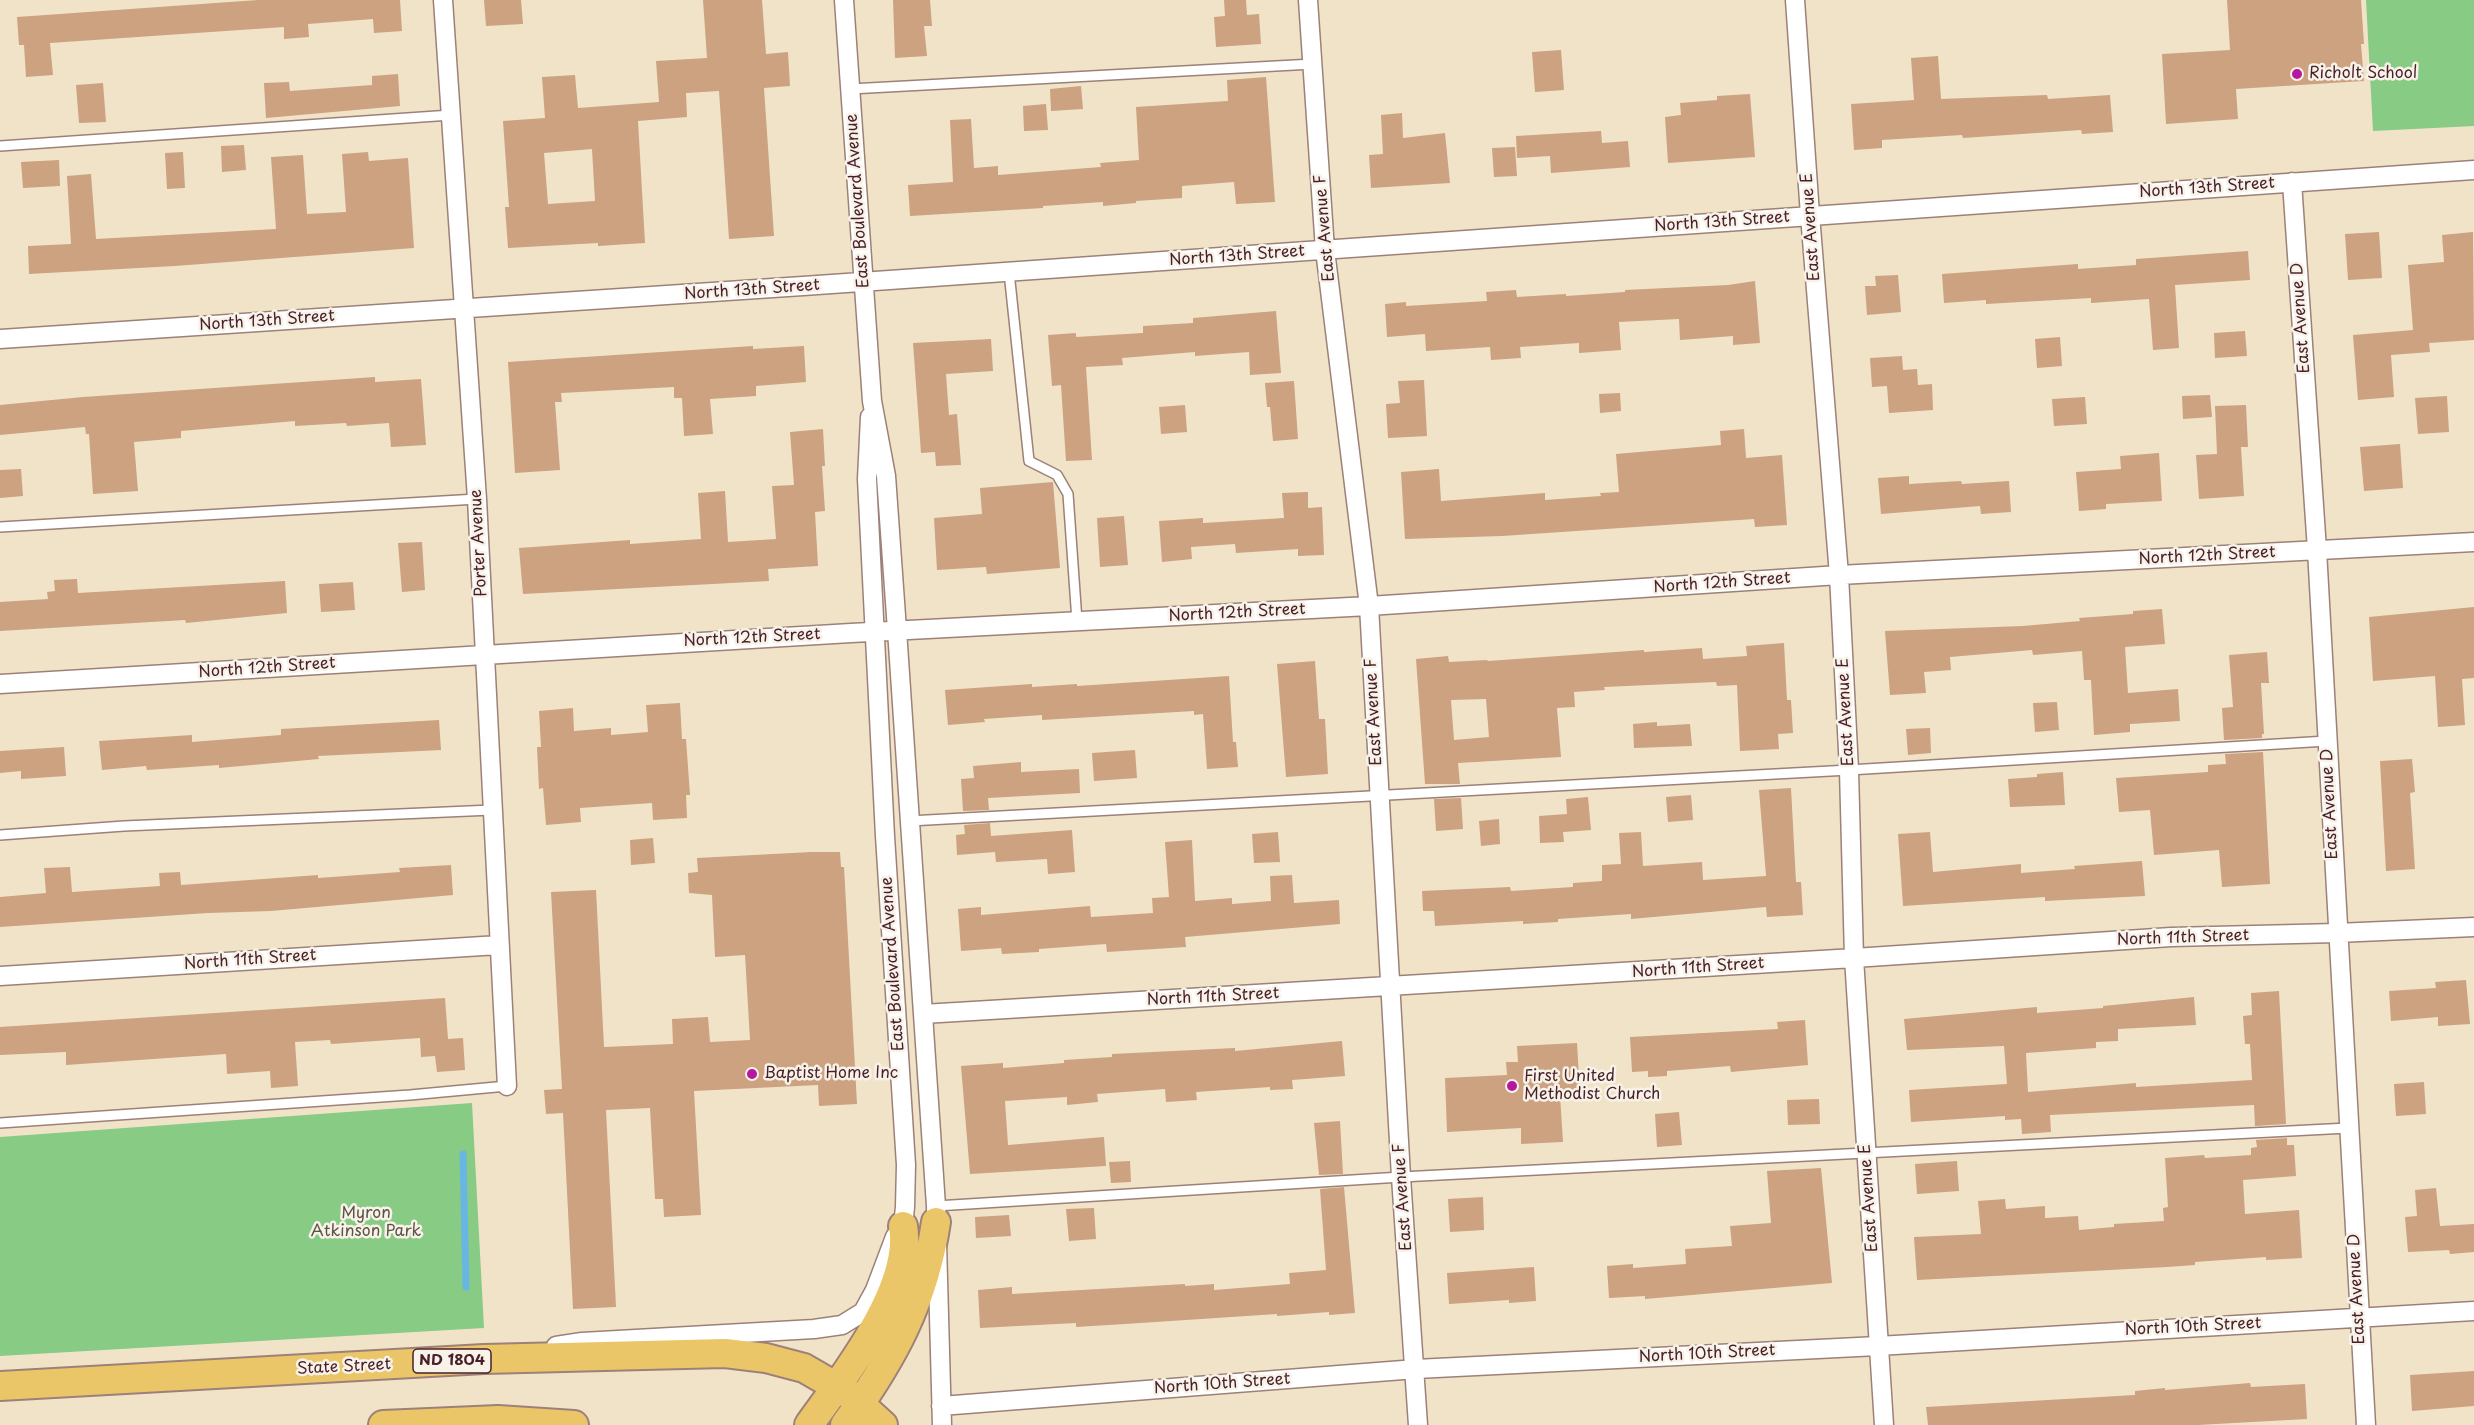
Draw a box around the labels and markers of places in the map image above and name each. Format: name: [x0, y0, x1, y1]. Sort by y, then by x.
place label: Richolt School: [2309, 64, 2417, 84]
marker: Richolt School: [2290, 67, 2304, 81]
place label: Baptist Home Inc: [764, 1064, 898, 1084]
marker: Baptist Home Inc: [745, 1067, 759, 1081]
place label: First United Methodist Church: [1524, 1067, 1660, 1105]
marker: First United Methodist Church: [1505, 1079, 1519, 1093]

